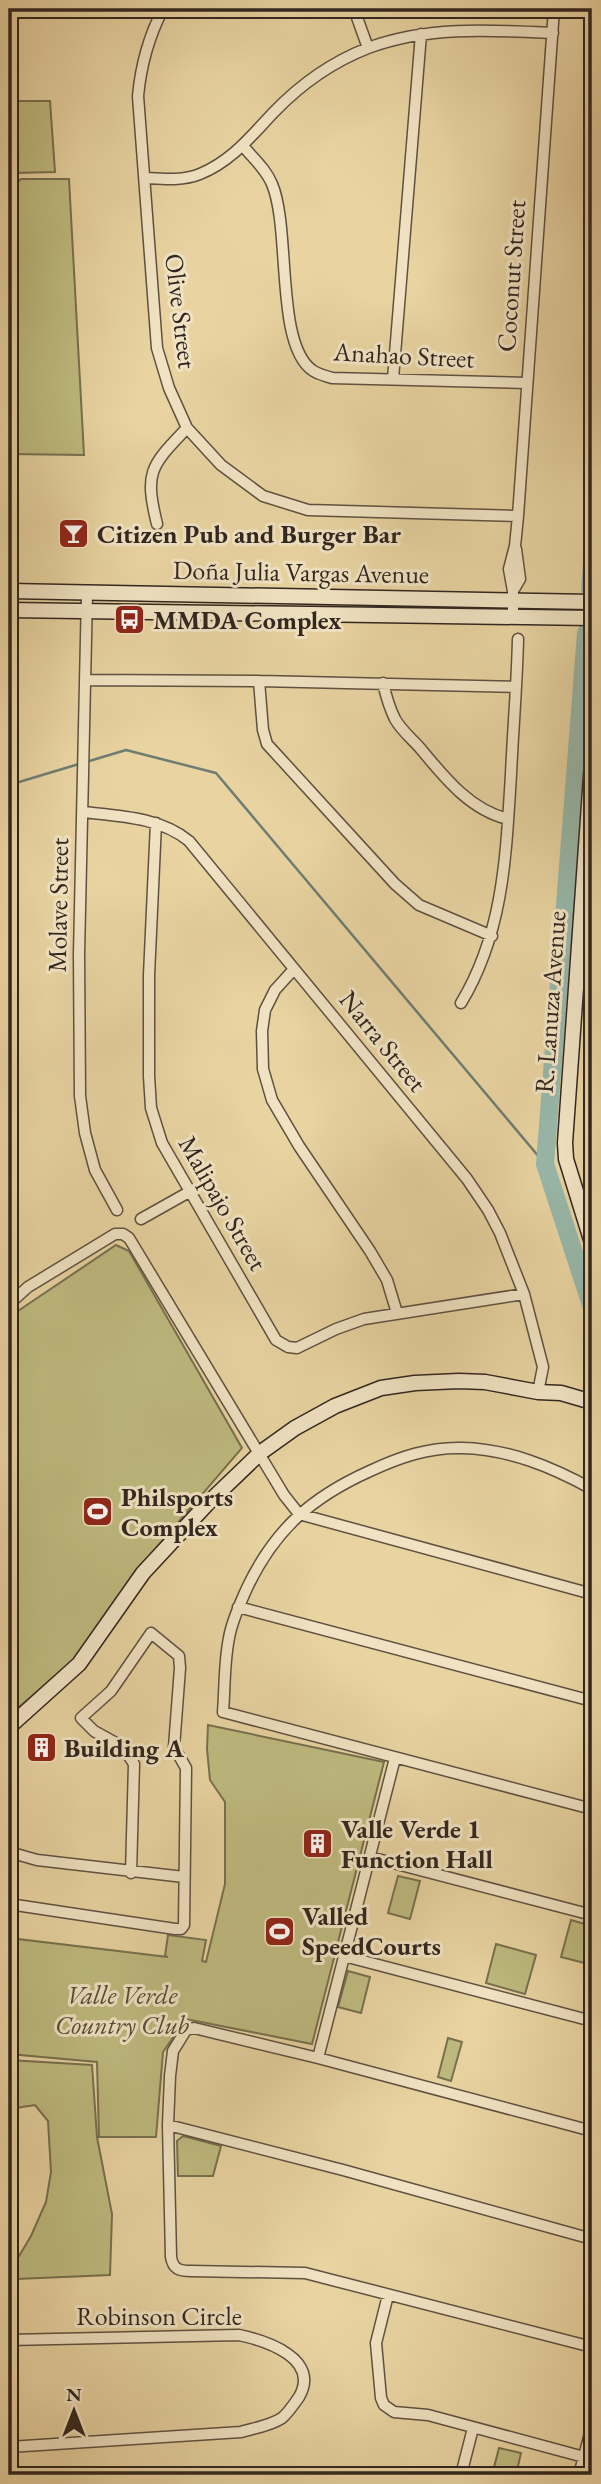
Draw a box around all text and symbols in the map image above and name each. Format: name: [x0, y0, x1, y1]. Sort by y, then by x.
street label: Coconut Street: [489, 199, 533, 353]
street label: Olive Street: [157, 252, 205, 370]
street label: Anahao Street: [332, 334, 475, 376]
bar icon: Citizen Pub and Burger Bar: [57, 517, 91, 551]
place label: Citizen Pub and Burger Bar: [97, 517, 401, 551]
street label: Doña Julia Vargas Avenue: [173, 553, 429, 591]
bus stop icon: MMDA Complex: [113, 603, 147, 637]
place label: MMDA Complex: [153, 603, 341, 637]
street label: Molave Street: [40, 837, 76, 973]
street label: R. Lanuza Avenue: [527, 910, 573, 1094]
street label: Narra Street: [332, 983, 434, 1099]
street label: Malipajo Street: [171, 1130, 275, 1276]
place label: Philsports Complex: [121, 1480, 233, 1544]
sports icon: Philsports Complex: [81, 1495, 115, 1529]
building icon: Building A: [24, 1731, 58, 1765]
place label: Building A: [64, 1731, 184, 1765]
place label: Valle Verde 1 Function Hall: [341, 1812, 493, 1876]
building icon: Valle Verde 1 Function Hall: [301, 1827, 335, 1861]
place label: Valled SpeedCourts: [302, 1899, 441, 1963]
sports icon: Valled SpeedCourts: [262, 1914, 296, 1948]
park label: Valle Verde Country Club: [55, 1978, 189, 2042]
street label: Robinson Circle: [76, 2299, 242, 2333]
north arrow: [38, 2376, 108, 2446]
text: N: [66, 2382, 82, 2407]

